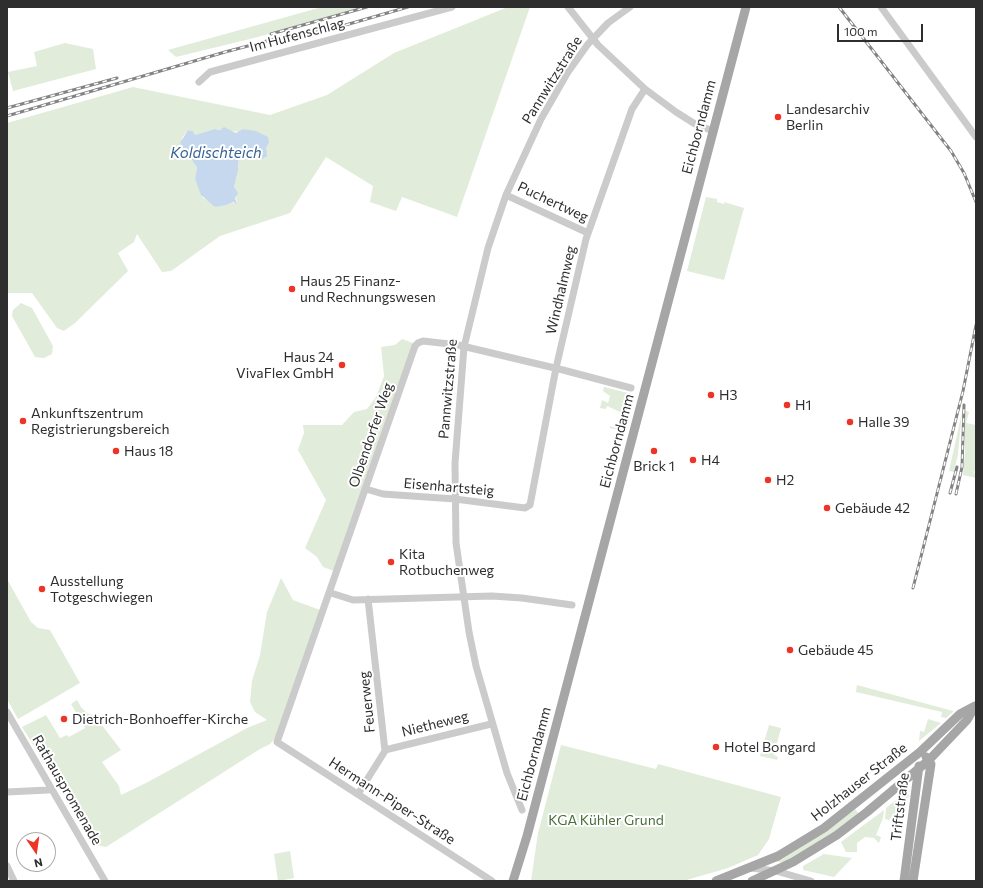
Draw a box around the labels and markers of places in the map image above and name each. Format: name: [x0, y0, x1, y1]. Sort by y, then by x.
place label: Landesarchiv Berlin: [786, 101, 870, 134]
marker: Landesarchiv Berlin: [773, 112, 783, 122]
place label: Haus 25 Finanz- und Rechnungswesen: [300, 273, 436, 306]
marker: Haus 25 Finanz- und Rechnungswesen: [287, 284, 297, 294]
place label: Haus 24 VivaFlex GmbH: [236, 349, 334, 382]
marker: Haus 24 VivaFlex GmbH: [337, 360, 347, 370]
place label: H3: [719, 387, 737, 403]
marker: H3: [706, 390, 716, 400]
place label: H1: [795, 397, 811, 413]
marker: H1: [782, 400, 792, 410]
place label: Ankunftszentrum Registrierungsbereich: [31, 405, 169, 438]
place label: Halle 39: [858, 414, 909, 430]
marker: Ankunftszentrum Registrierungsbereich: [18, 416, 28, 426]
marker: Halle 39: [845, 417, 855, 427]
place label: Haus 18: [124, 443, 173, 459]
marker: Haus 18: [111, 446, 121, 456]
marker: Brick 1: [649, 446, 659, 456]
place label: H4: [701, 452, 720, 468]
marker: H4: [688, 455, 698, 465]
place label: Brick 1: [633, 458, 675, 474]
place label: H2: [776, 472, 794, 488]
marker: H2: [763, 475, 773, 485]
place label: Gebäude 42: [835, 500, 910, 516]
marker: Gebäude 42: [822, 503, 832, 513]
place label: Kita Rotbuchenweg: [399, 546, 494, 578]
marker: Kita Rotbuchenweg: [386, 557, 396, 567]
place label: Ausstellung Totgeschwiegen: [50, 573, 153, 606]
marker: Ausstellung Totgeschwiegen: [37, 584, 47, 594]
place label: Gebäude 45: [798, 642, 874, 658]
marker: Gebäude 45: [785, 645, 795, 655]
place label: Dietrich-Bonhoeffer-Kirche: [72, 711, 248, 727]
marker: Dietrich-Bonhoeffer-Kirche: [59, 714, 69, 724]
place label: Hotel Bongard: [724, 739, 816, 755]
marker: Hotel Bongard: [711, 742, 721, 752]

